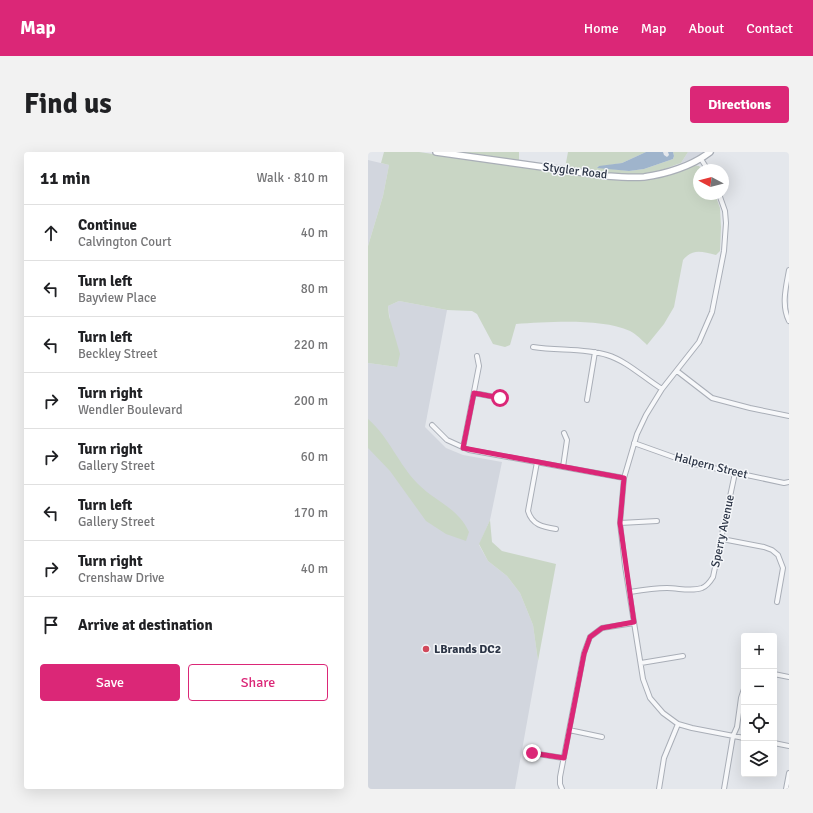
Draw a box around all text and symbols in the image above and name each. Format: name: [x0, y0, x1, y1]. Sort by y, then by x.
text: Map: [20, 16, 56, 40]
text: Home: [584, 20, 619, 37]
text: Map: [641, 20, 666, 37]
text: About: [688, 20, 724, 37]
text: Contact: [746, 20, 793, 37]
button: Directions: [690, 86, 789, 123]
text: Find us: [24, 87, 112, 121]
street label: Stygler Road: [542, 160, 608, 182]
north arrow: [693, 164, 729, 200]
text: 11 min: [40, 168, 90, 189]
text: Walk · 810 m: [257, 170, 328, 186]
text: Continue: [78, 216, 137, 234]
icon: ahead: [40, 222, 62, 244]
text: 40 m: [301, 225, 328, 241]
text: Calvington Court: [78, 234, 172, 250]
text: Turn left: [78, 272, 132, 290]
icon: left: [40, 278, 62, 300]
text: 80 m: [301, 281, 328, 297]
text: Bayview Place: [78, 290, 157, 306]
text: Turn left: [78, 328, 132, 346]
icon: left: [40, 334, 62, 356]
text: 220 m: [294, 337, 328, 353]
text: Beckley Street: [78, 346, 158, 362]
text: Turn right: [78, 384, 143, 402]
route start: [491, 389, 509, 407]
icon: right: [40, 390, 62, 412]
text: 200 m: [294, 393, 328, 409]
text: Wendler Boulevard: [78, 402, 183, 418]
text: Turn right: [78, 440, 143, 458]
icon: right: [40, 446, 62, 468]
text: 60 m: [301, 449, 328, 465]
street label: Halpern Street: [673, 450, 749, 482]
text: Gallery Street: [78, 458, 155, 474]
street label: Sperry Avenue: [708, 493, 738, 569]
text: Turn left: [78, 496, 132, 514]
icon: left: [40, 502, 62, 524]
text: 170 m: [294, 505, 328, 521]
text: Gallery Street: [78, 514, 155, 530]
text: Turn right: [78, 552, 143, 570]
icon: right: [40, 558, 62, 580]
text: 40 m: [301, 561, 328, 577]
text: Crenshaw Drive: [78, 570, 165, 586]
icon: arrive: [40, 614, 62, 636]
text: Arrive at destination: [78, 616, 213, 634]
map controls: [741, 633, 777, 777]
button: +: [741, 633, 777, 669]
place label: LBrands DC2: [434, 642, 501, 657]
marker: LBrands DC2: [421, 644, 431, 654]
button: Save: [40, 664, 180, 701]
button: Share: [188, 664, 328, 701]
button: −: [741, 669, 777, 705]
button: locate: [741, 705, 777, 741]
button: layers: [741, 741, 777, 777]
route end: [523, 744, 541, 762]

